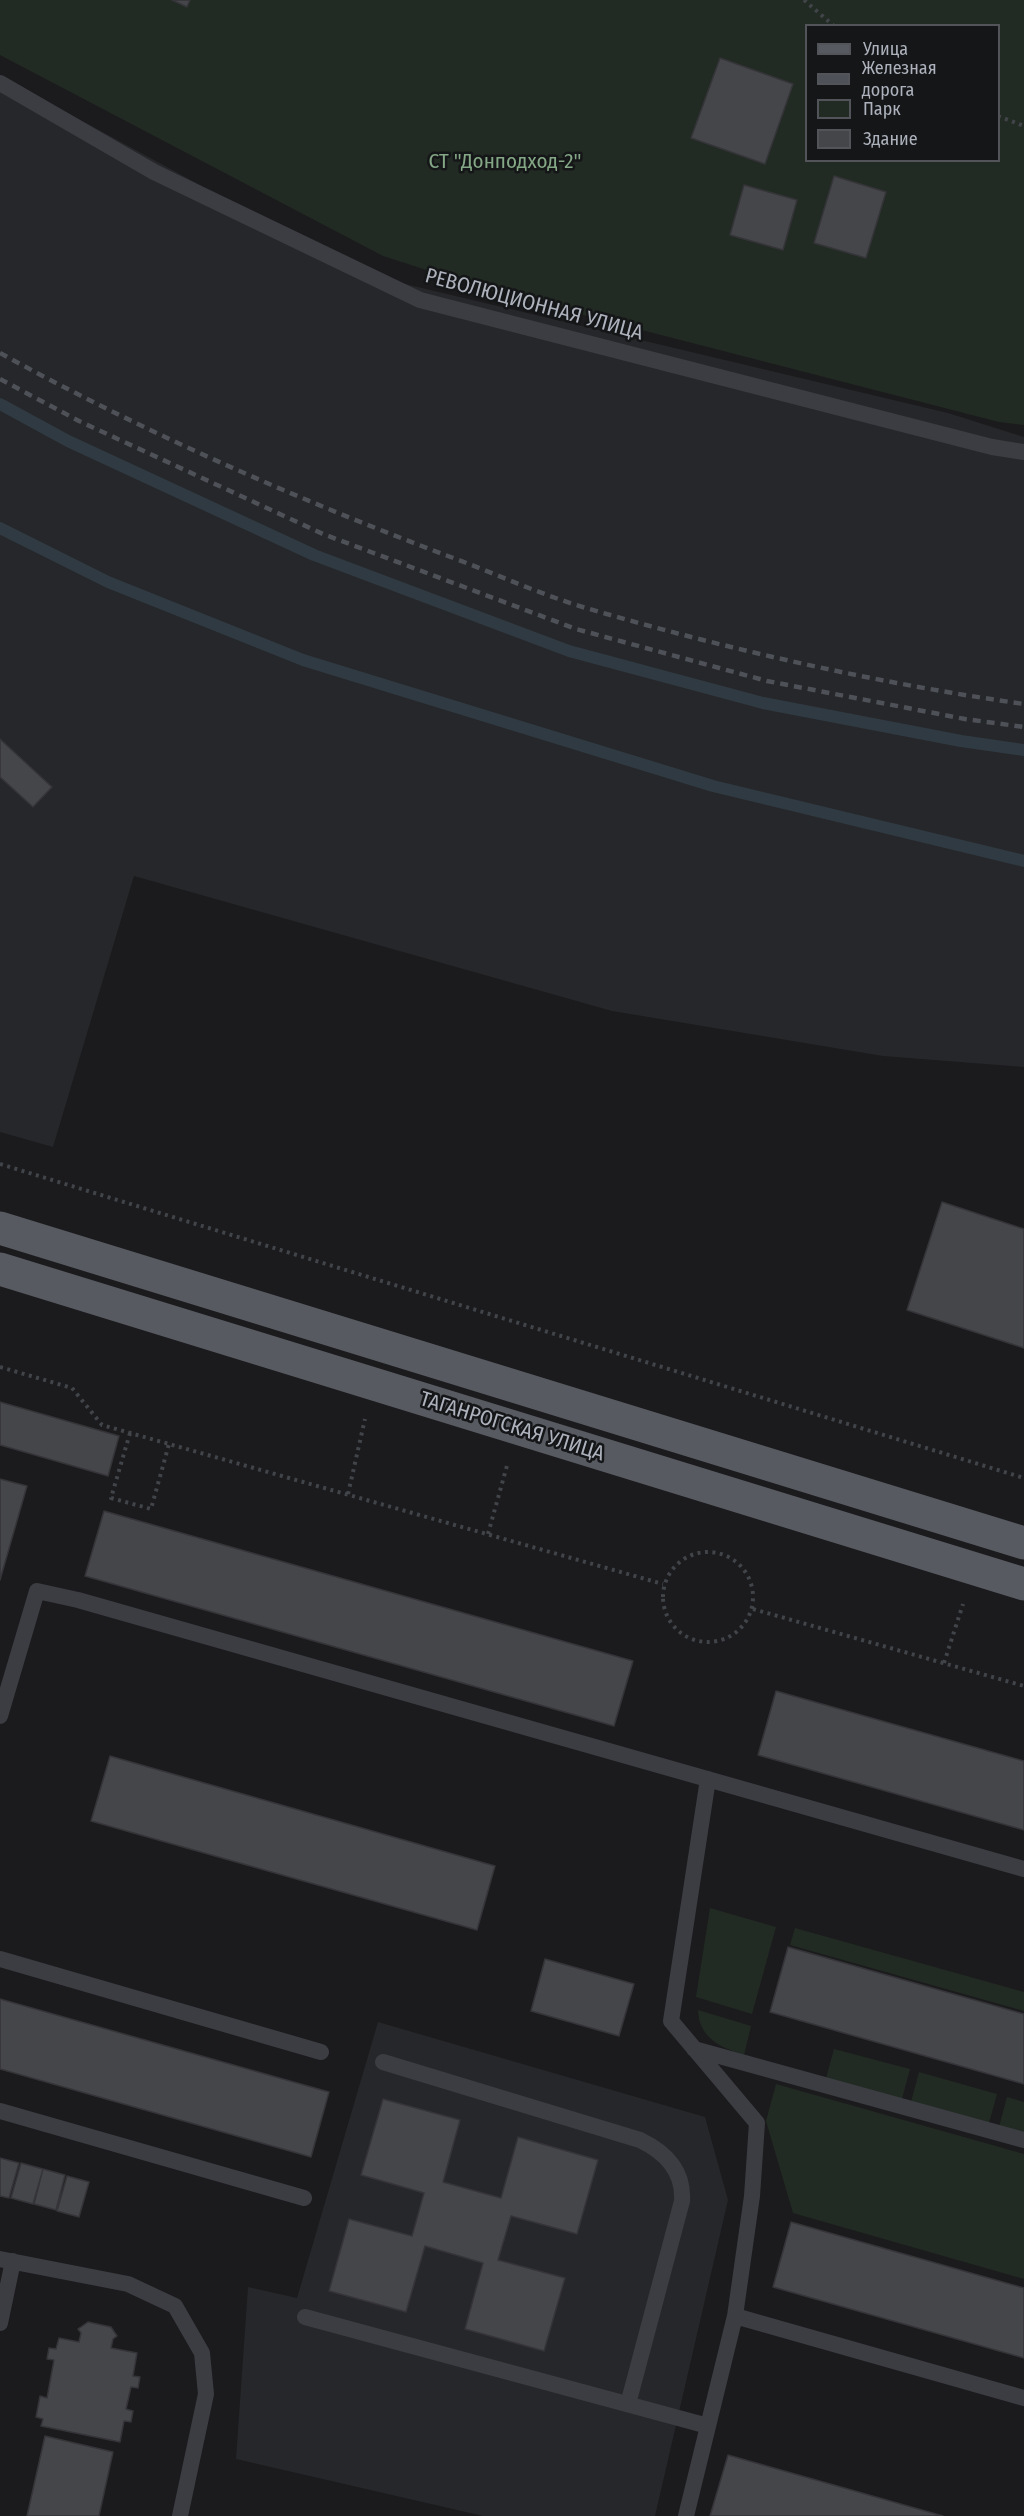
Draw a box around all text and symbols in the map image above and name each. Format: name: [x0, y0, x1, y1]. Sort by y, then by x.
legend: [805, 24, 1000, 162]
text: Улица: [863, 38, 908, 60]
text: Железная дорога: [862, 57, 937, 101]
text: Парк: [863, 98, 901, 120]
text: Здание: [863, 128, 918, 150]
park label: СТ "Донподход-2": [429, 149, 581, 175]
street label: РЕВОЛЮЦИОННАЯ УЛИЦА: [422, 264, 646, 346]
street label: ТАГАНРОГСКАЯ УЛИЦА: [417, 1387, 607, 1467]

